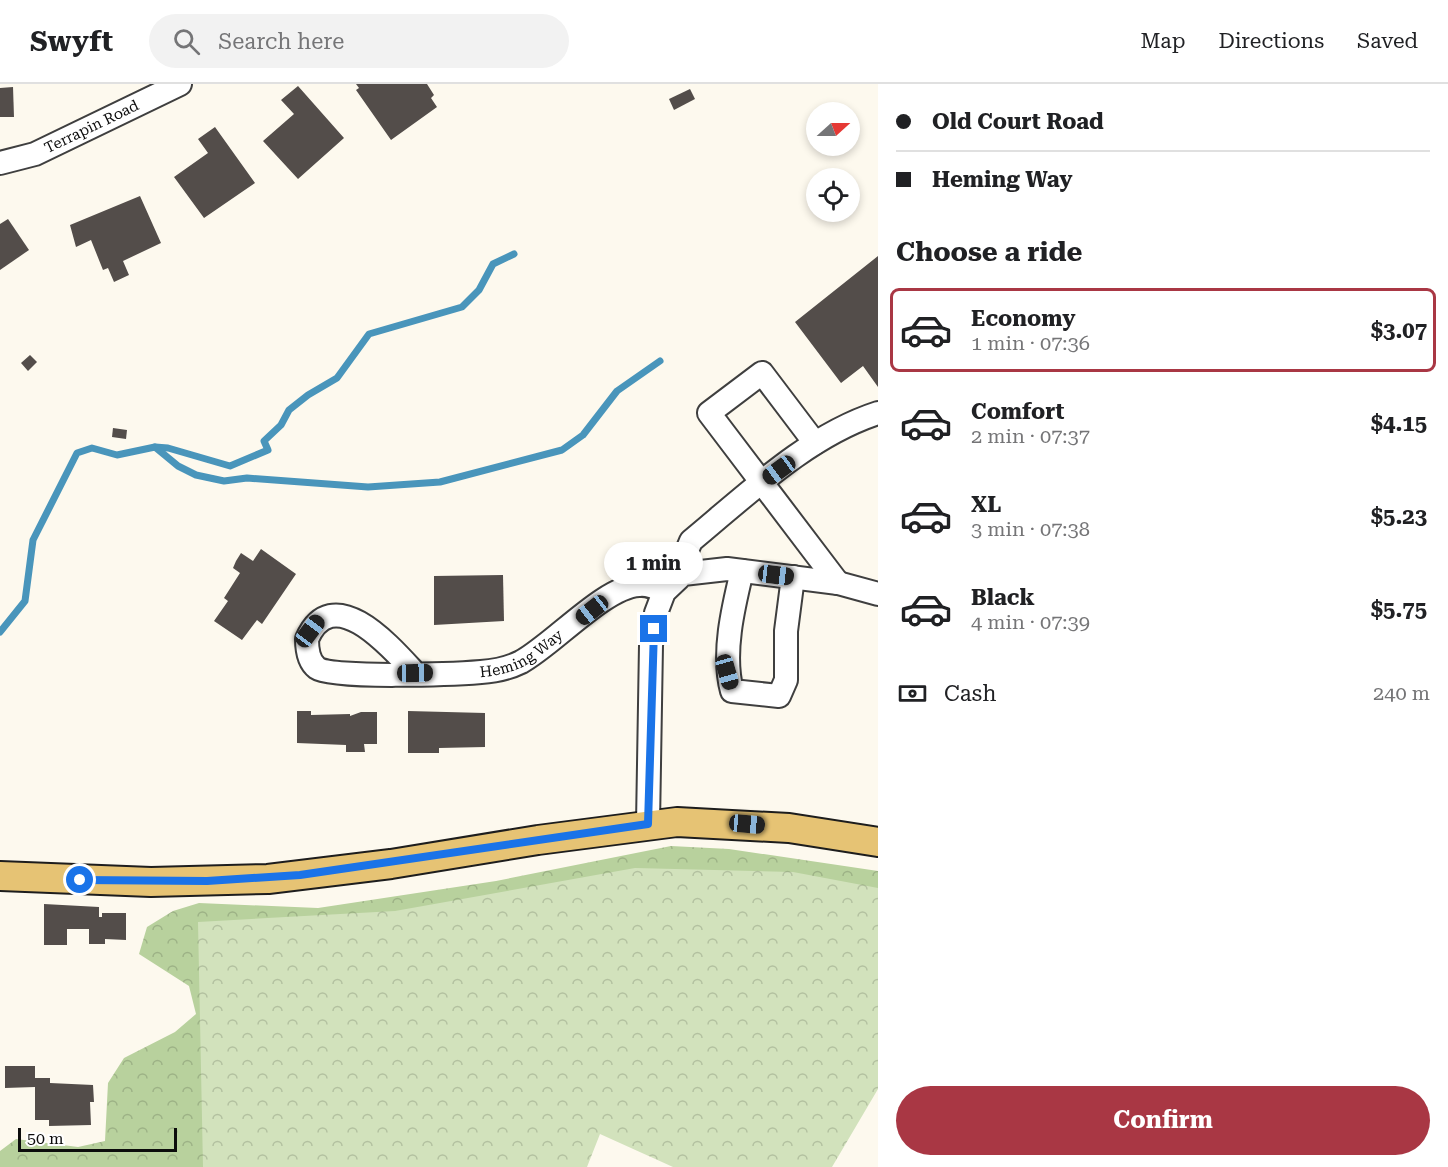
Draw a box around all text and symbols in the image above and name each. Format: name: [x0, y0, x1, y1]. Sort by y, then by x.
search box: [149, 14, 569, 68]
text: Swyft: [30, 25, 113, 58]
icon: search: [170, 25, 203, 58]
text: Search here: [218, 29, 344, 54]
text: Map: [1141, 29, 1185, 53]
text: Directions: [1218, 29, 1324, 53]
text: Saved: [1357, 29, 1418, 53]
street label: Terrapin Road: [41, 96, 142, 157]
north arrow: [806, 102, 860, 156]
map controls: [806, 102, 860, 222]
text: Old Court Road: [932, 109, 1104, 134]
text: Heming Way: [932, 167, 1073, 192]
button: locate: [806, 168, 860, 222]
text: Choose a ride: [896, 236, 1082, 268]
icon: car: [899, 303, 953, 357]
text: Economy: [971, 306, 1075, 331]
text: $3.07: [1371, 318, 1427, 343]
text: 1 min · 07:36: [971, 331, 1090, 355]
icon: car: [899, 396, 953, 450]
text: Comfort: [971, 399, 1064, 424]
text: $4.15: [1371, 411, 1427, 436]
text: 2 min · 07:37: [971, 424, 1090, 448]
car: [759, 452, 799, 488]
icon: car: [899, 489, 953, 543]
text: XL: [971, 492, 1001, 517]
text: $5.23: [1371, 504, 1427, 529]
text: 3 min · 07:38: [971, 517, 1090, 541]
callout: 1 min: [604, 542, 704, 584]
text: 1 min: [626, 551, 681, 575]
car: [757, 564, 795, 586]
icon: car: [899, 582, 953, 636]
text: Black: [971, 585, 1035, 610]
car: [572, 592, 612, 628]
text: $5.75: [1371, 597, 1427, 622]
text: 4 min · 07:39: [971, 610, 1090, 634]
car: [292, 611, 328, 651]
route end: [640, 615, 667, 642]
street label: Heming Way: [479, 626, 566, 681]
car: [713, 652, 741, 692]
car: [397, 664, 433, 682]
icon: cash: [896, 677, 929, 710]
text: Cash: [944, 681, 996, 706]
text: 240 m: [1373, 681, 1430, 705]
car: [728, 813, 766, 835]
route start: [66, 866, 93, 893]
button: Confirm: [896, 1086, 1430, 1155]
scale bar: [18, 1125, 177, 1152]
text: 50 m: [27, 1129, 64, 1148]

